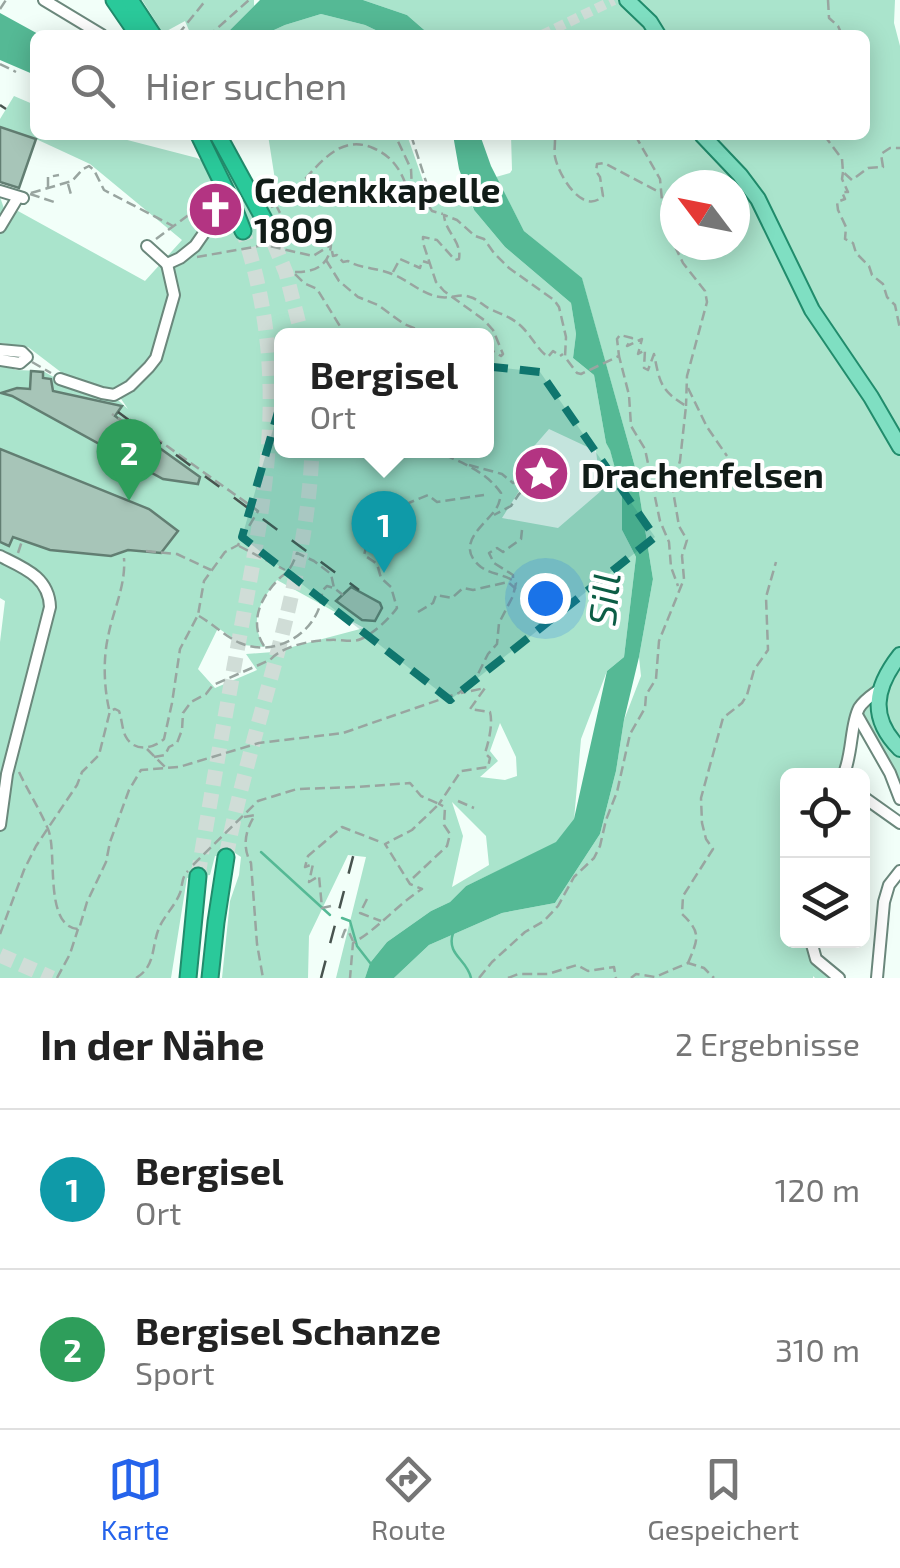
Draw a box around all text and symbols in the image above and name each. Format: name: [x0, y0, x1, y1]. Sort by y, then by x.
search box: [30, 30, 870, 140]
icon: search: [65, 58, 120, 113]
text: Hier suchen: [145, 62, 347, 108]
place label: Gedenkkapelle 1809: [254, 168, 501, 250]
north arrow: [660, 170, 750, 260]
church icon: Gedenkkapelle 1809: [185, 179, 245, 239]
popup: [274, 328, 494, 458]
text: Bergisel: [310, 351, 458, 397]
text: Ort: [310, 397, 356, 435]
pin: 2: [96, 418, 162, 501]
place icon: Drachenfelsen: [512, 444, 572, 504]
place label: Drachenfelsen: [581, 453, 824, 495]
pin: 1: [352, 490, 416, 573]
water label: Sill: [577, 570, 629, 628]
your location: [520, 573, 571, 624]
map controls: [780, 768, 870, 948]
button: locate: [780, 768, 870, 858]
button: layers: [780, 858, 870, 948]
text: In der Nähe: [40, 1018, 265, 1068]
text: 2 Ergebnisse: [675, 1024, 860, 1062]
text: Bergisel: [135, 1147, 284, 1193]
text: 1: [66, 1170, 79, 1208]
text: 120 m: [775, 1170, 860, 1208]
text: Ort: [135, 1193, 181, 1231]
text: Bergisel Schanze: [135, 1307, 441, 1353]
text: 2: [63, 1330, 82, 1368]
text: 310 m: [775, 1330, 860, 1368]
text: Sport: [135, 1353, 215, 1391]
tab: Karte: [101, 1452, 170, 1546]
tab: Route: [371, 1452, 446, 1546]
tab: Gespeichert: [647, 1452, 799, 1546]

